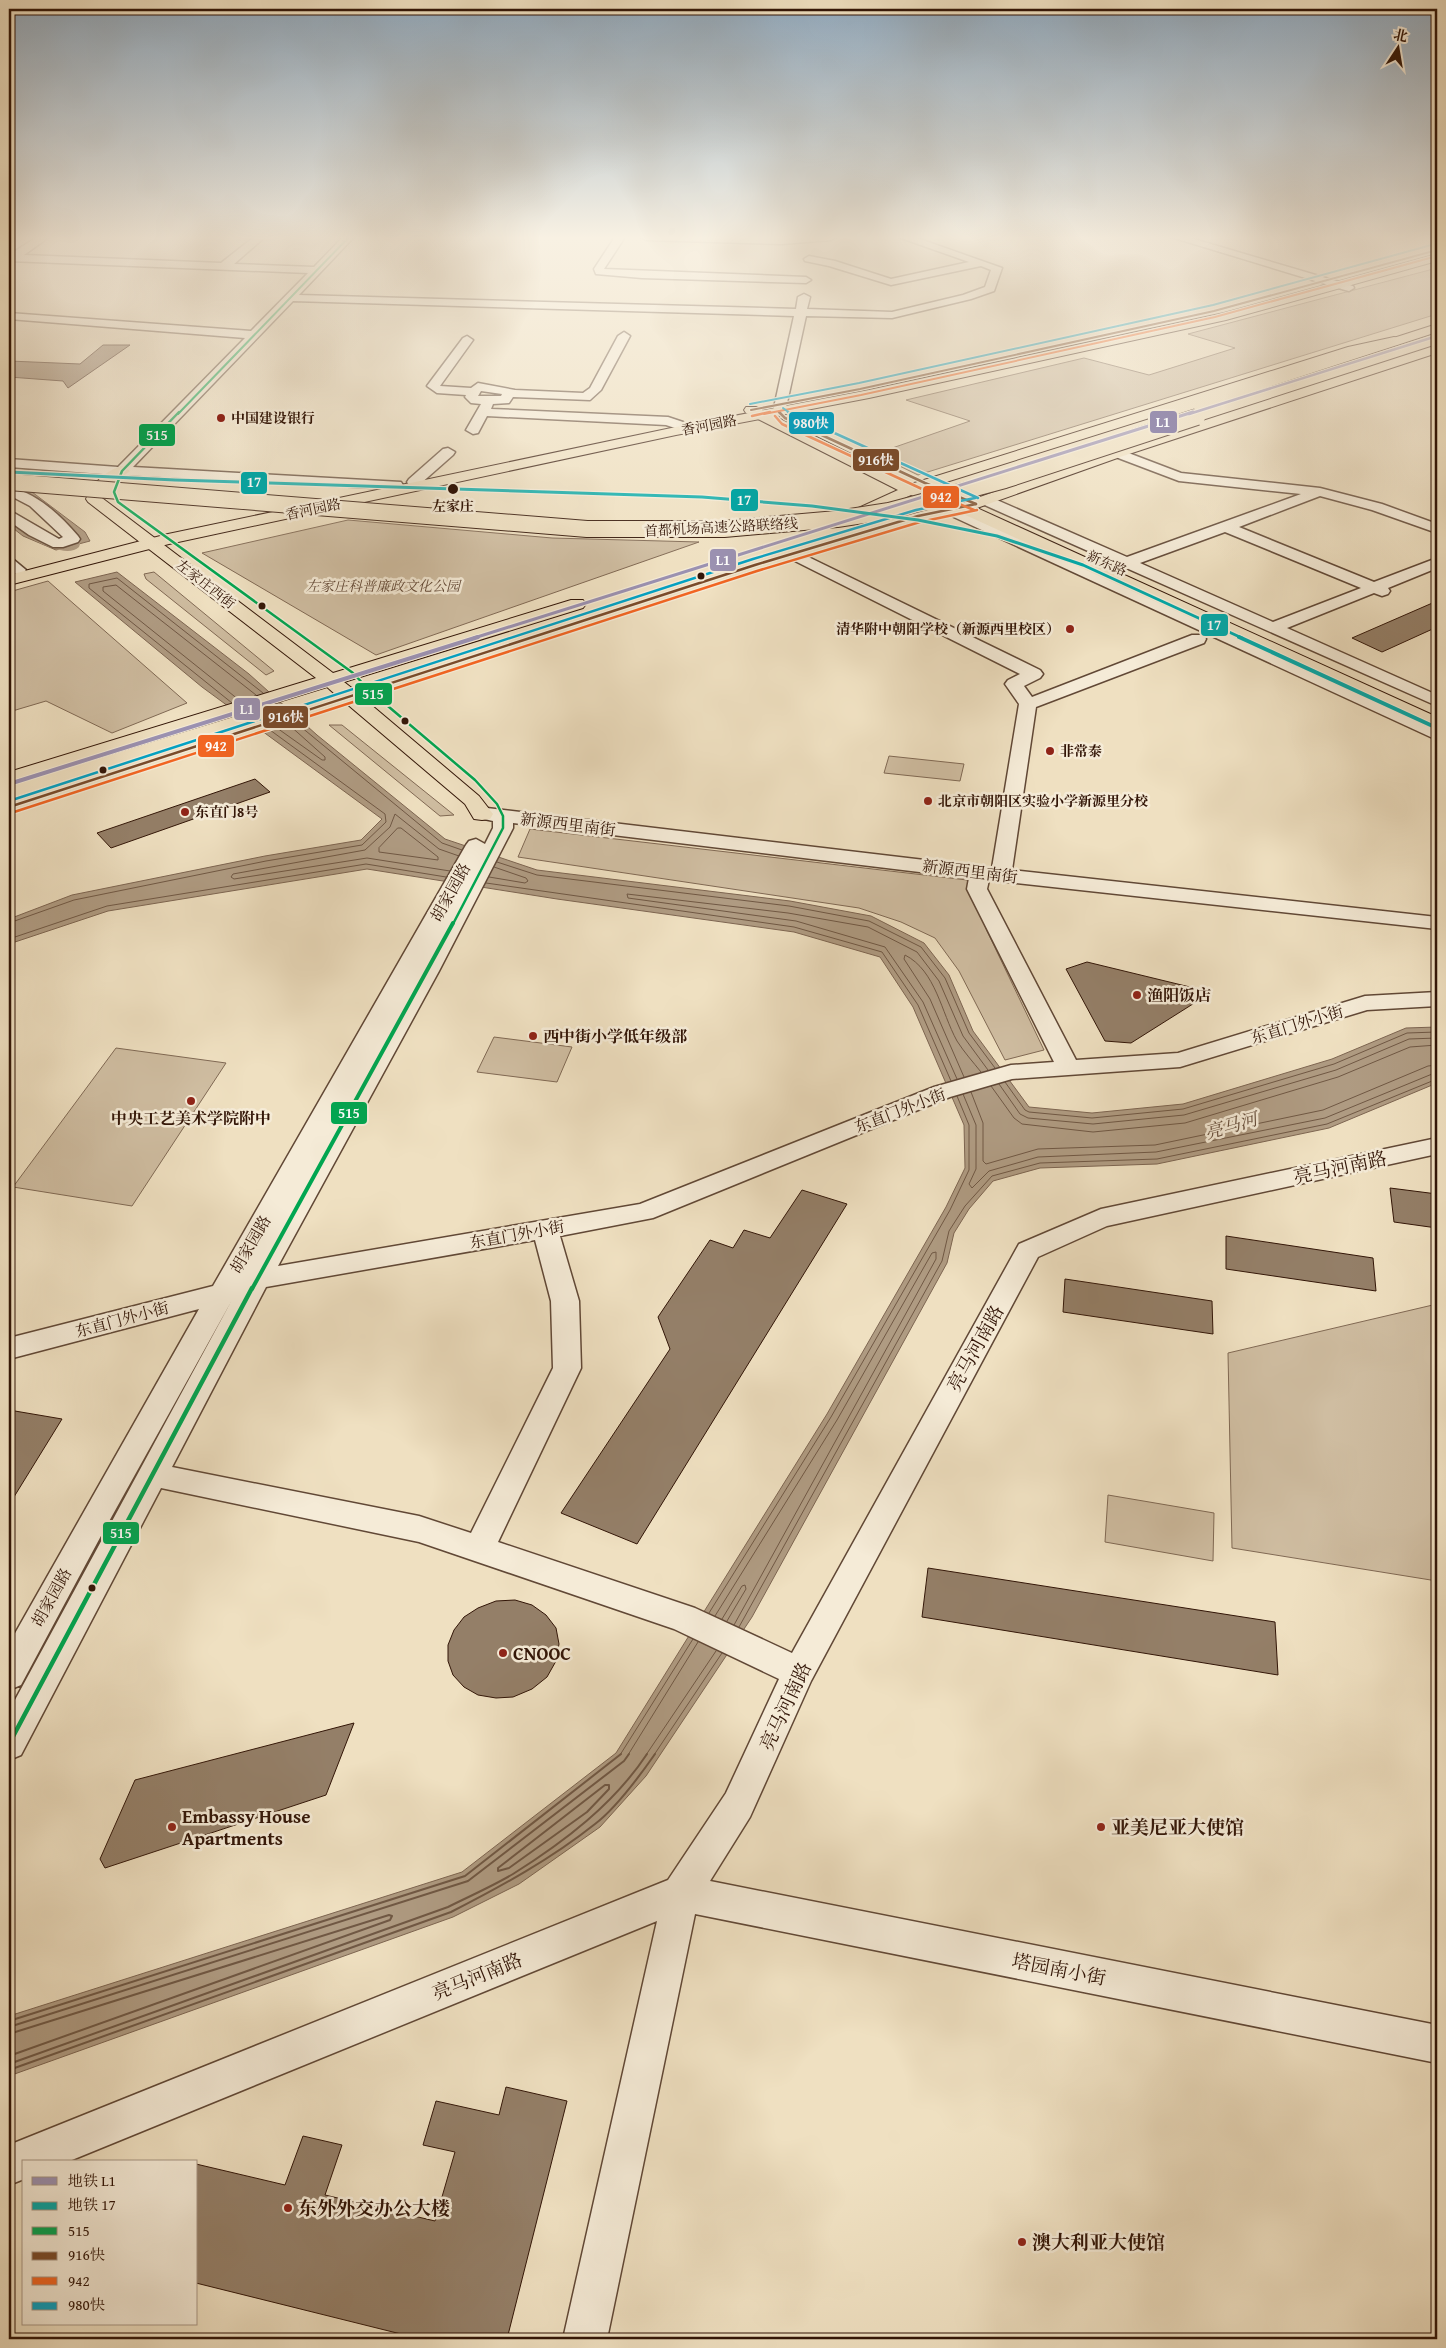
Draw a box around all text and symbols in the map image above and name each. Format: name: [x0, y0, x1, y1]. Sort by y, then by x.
north arrow: [1374, 22, 1424, 72]
text: 北: [1392, 24, 1410, 47]
place label: 中国建设银行: [231, 408, 315, 428]
street label: 香河园路: [680, 410, 738, 440]
line badge: L1: [1149, 410, 1178, 434]
line badge: 980快: [788, 411, 835, 435]
marker: 中国建设银行: [215, 412, 227, 424]
text: L1: [1156, 412, 1170, 432]
text: 980快: [793, 413, 829, 433]
line badge: 515: [138, 423, 176, 447]
text: 515: [146, 425, 168, 445]
line badge: 916快: [852, 448, 900, 472]
text: 916快: [858, 450, 894, 470]
line badge: 17: [240, 471, 268, 495]
text: 17: [247, 472, 261, 492]
marker: 左家庄: [446, 482, 460, 496]
line badge: 942: [922, 485, 960, 509]
text: 942: [930, 487, 952, 507]
line badge: 17: [730, 488, 759, 512]
text: 17: [737, 490, 751, 510]
street label: 香河园路: [284, 493, 342, 525]
place label: 左家庄: [432, 496, 474, 516]
street label: 首都机场高速公路联络线: [644, 513, 798, 541]
street label: 新东路: [1084, 545, 1130, 581]
line badge: L1: [709, 548, 737, 572]
text: L1: [716, 550, 730, 570]
street label: 左家庄西街: [172, 555, 240, 613]
unlabelled marker: [696, 571, 706, 581]
park label: 左家庄科普廉政文化公园: [306, 576, 462, 596]
unlabelled marker: [257, 601, 267, 611]
line badge: 17: [1200, 613, 1229, 637]
text: 17: [1207, 615, 1221, 635]
place label: 清华附中朝阳学校（新源西里校区）: [836, 619, 1060, 639]
marker: 清华附中朝阳学校（新源西里校区）: [1064, 623, 1076, 635]
line badge: 515: [354, 682, 393, 706]
text: 515: [362, 684, 384, 704]
line badge: L1: [233, 697, 261, 721]
text: L1: [240, 699, 254, 719]
line badge: 916快: [262, 705, 309, 729]
text: 916快: [268, 707, 304, 727]
unlabelled marker: [400, 716, 410, 726]
line badge: 942: [197, 734, 235, 758]
text: 942: [205, 736, 227, 756]
place label: 非常泰: [1060, 741, 1102, 761]
marker: 非常泰: [1044, 745, 1056, 757]
unlabelled marker: [98, 765, 108, 775]
place label: 北京市朝阳区实验小学新源里分校: [938, 791, 1148, 811]
marker: 北京市朝阳区实验小学新源里分校: [922, 795, 934, 807]
place label: 东直门8号: [195, 802, 258, 822]
marker: 东直门8号: [179, 806, 191, 818]
street label: 新源西里南街: [519, 806, 617, 842]
street label: 新源西里南街: [921, 853, 1019, 889]
street label: 胡家园路: [424, 858, 476, 926]
place label: 渔阳饭店: [1147, 983, 1211, 1007]
marker: 渔阳饭店: [1131, 989, 1143, 1001]
street label: 东直门外小街: [1248, 998, 1346, 1050]
place label: 西中街小学低年级部: [543, 1024, 688, 1048]
marker: 西中街小学低年级部: [527, 1030, 539, 1042]
street label: 东直门外小街: [851, 1082, 949, 1138]
marker: 中央工艺美术学院附中: [185, 1095, 197, 1107]
line badge: 515: [330, 1101, 368, 1125]
text: 515: [338, 1103, 360, 1123]
water label: 亮马河: [1201, 1104, 1263, 1146]
place label: 中央工艺美术学院附中: [111, 1106, 271, 1130]
street label: 亮马河南路: [1291, 1143, 1389, 1191]
street label: 胡家园路: [224, 1210, 276, 1278]
street label: 东直门外小街: [468, 1214, 566, 1254]
street label: 东直门外小街: [73, 1295, 171, 1343]
street label: 亮马河南路: [940, 1300, 1010, 1396]
line badge: 515: [102, 1521, 140, 1545]
text: 515: [110, 1523, 132, 1543]
street label: 胡家园路: [25, 1563, 77, 1631]
unlabelled marker: [87, 1583, 97, 1593]
place label: CNOOC: [513, 1639, 571, 1667]
marker: CNOOC: [497, 1647, 509, 1659]
street label: 亮马河南路: [752, 1657, 818, 1755]
place label: Embassy House Apartments: [182, 1802, 311, 1852]
place label: 亚美尼亚大使馆: [1111, 1813, 1244, 1841]
marker: Embassy House Apartments: [166, 1821, 178, 1833]
marker: 亚美尼亚大使馆: [1095, 1821, 1107, 1833]
street label: 亮马河南路: [428, 1945, 526, 2007]
street label: 塔园南小街: [1010, 1946, 1108, 1992]
legend: [22, 2160, 198, 2326]
text: 地铁 L1: [68, 2170, 116, 2191]
text: 地铁 17: [68, 2194, 116, 2215]
place label: 东外外交办公大楼: [298, 2194, 450, 2222]
marker: 东外外交办公大楼: [282, 2202, 294, 2214]
text: 515: [68, 2220, 90, 2241]
place label: 澳大利亚大使馆: [1032, 2228, 1165, 2256]
marker: 澳大利亚大使馆: [1016, 2236, 1028, 2248]
text: 916快: [68, 2244, 105, 2265]
text: 942: [68, 2270, 90, 2291]
text: 980快: [68, 2294, 105, 2315]

